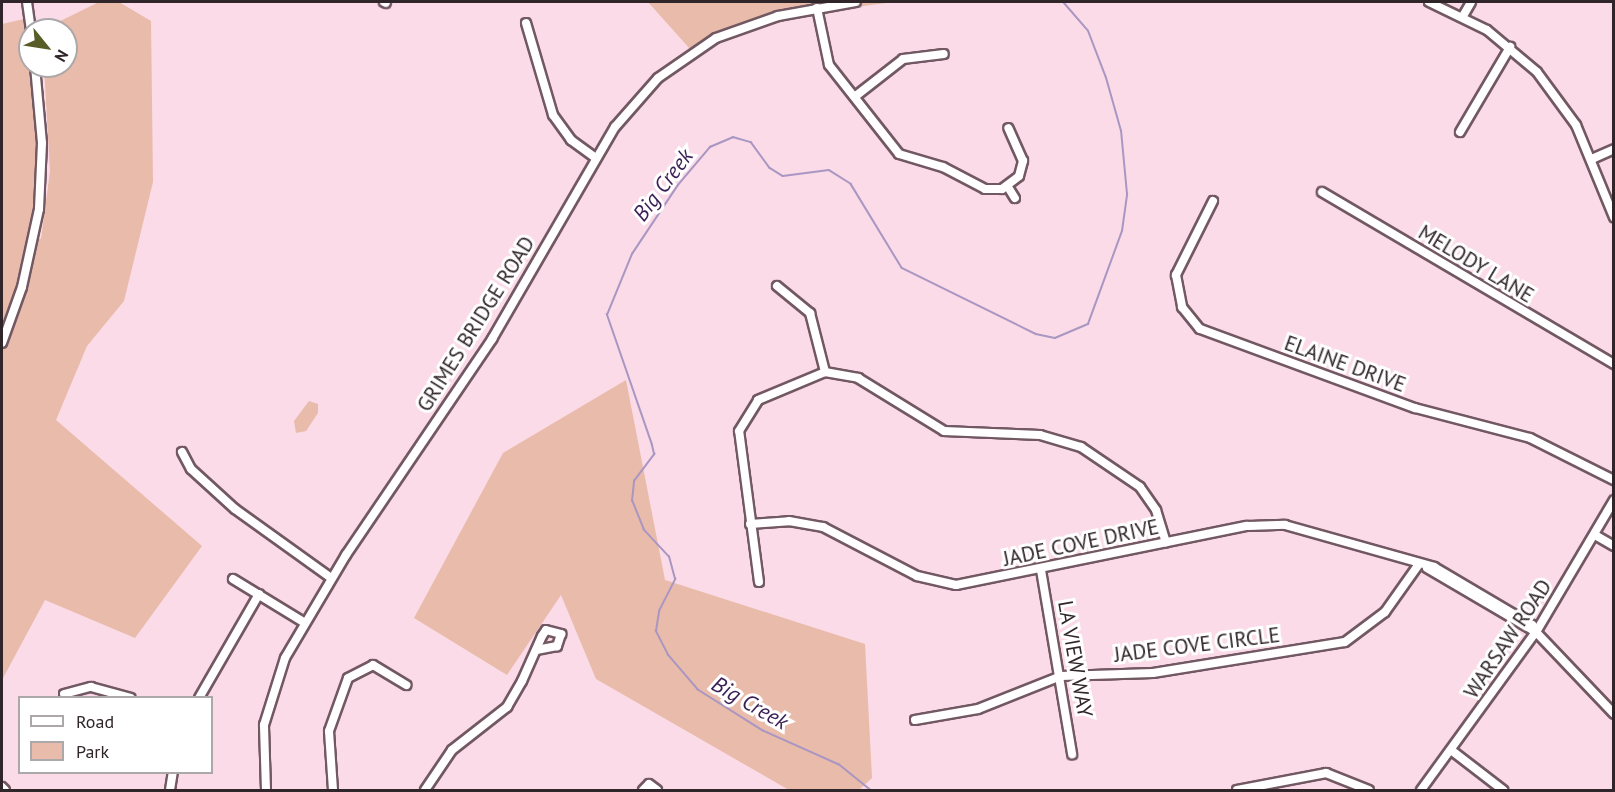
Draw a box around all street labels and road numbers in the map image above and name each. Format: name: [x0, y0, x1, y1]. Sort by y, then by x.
street label: MELODY LANE: [1414, 220, 1538, 308]
street label: GRIMES BRIDGE ROAD: [412, 232, 540, 416]
street label: ELAINE DRIVE: [1281, 330, 1409, 398]
street label: JADE COVE DRIVE: [1001, 514, 1161, 572]
street label: WARSAW ROAD: [1459, 574, 1557, 704]
street label: LA VIEW WAY: [1052, 597, 1098, 721]
street label: JADE COVE CIRCLE: [1113, 622, 1281, 668]

